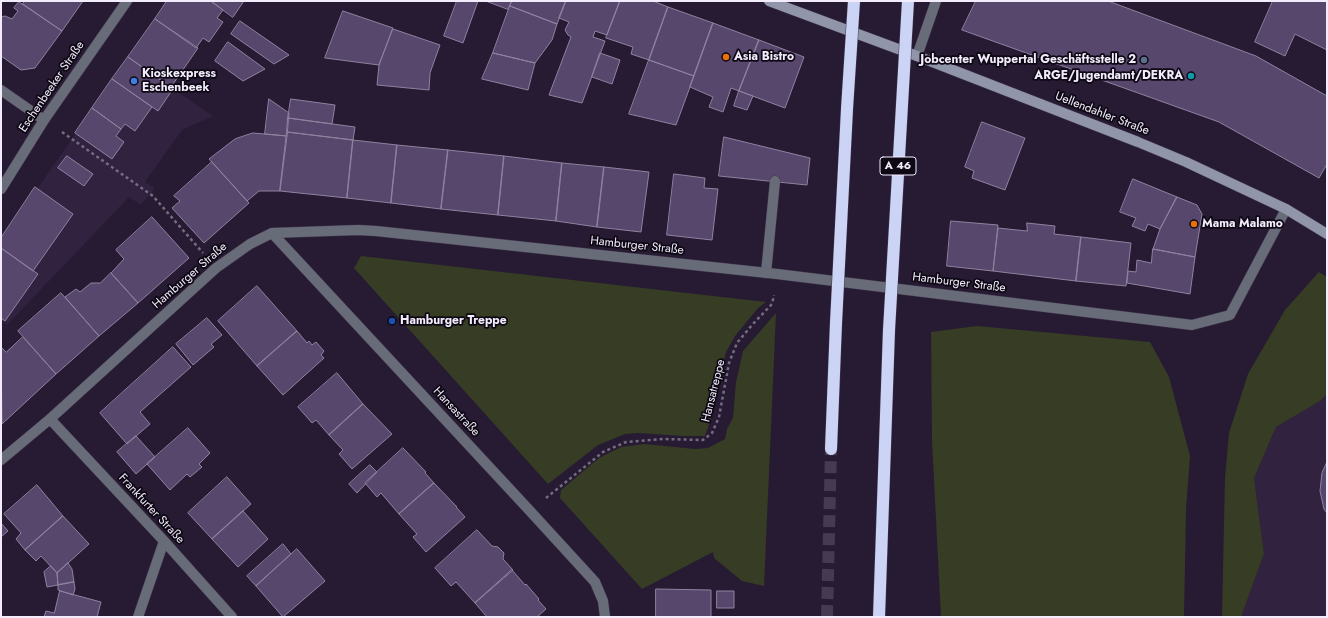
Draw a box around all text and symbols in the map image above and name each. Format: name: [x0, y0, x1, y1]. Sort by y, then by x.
street label: Eschenbeeker Straße: [16, 39, 88, 135]
place label: Asia Bistro: [734, 50, 794, 64]
marker: Asia Bistro: [721, 52, 731, 62]
place label: Jobcenter Wuppertal Geschäftsstelle 2: [920, 53, 1136, 67]
marker: Jobcenter Wuppertal Geschäftsstelle 2: [1139, 55, 1149, 65]
place label: Kioskexpress Eschenbeek: [142, 67, 216, 95]
place label: ARGE/Jugendamt/DEKRA: [1034, 69, 1183, 83]
marker: ARGE/Jugendamt/DEKRA: [1186, 71, 1196, 81]
marker: Kioskexpress Eschenbeek: [129, 76, 139, 86]
street label: Uellendahler Straße: [1053, 89, 1151, 139]
road number: A 46: [880, 157, 916, 175]
place label: Mama Malamo: [1202, 217, 1283, 231]
marker: Mama Malamo: [1189, 219, 1199, 229]
street label: Hamburger Straße: [590, 234, 684, 258]
street label: Hamburger Straße: [150, 240, 230, 312]
street label: Hamburger Straße: [912, 270, 1006, 296]
place label: Hamburger Treppe: [400, 314, 507, 328]
marker: Hamburger Treppe: [387, 316, 397, 326]
street label: Hansatreppe: [699, 358, 729, 424]
street label: Hansastraße: [430, 384, 482, 440]
street label: Frankfurter Straße: [115, 471, 187, 547]

